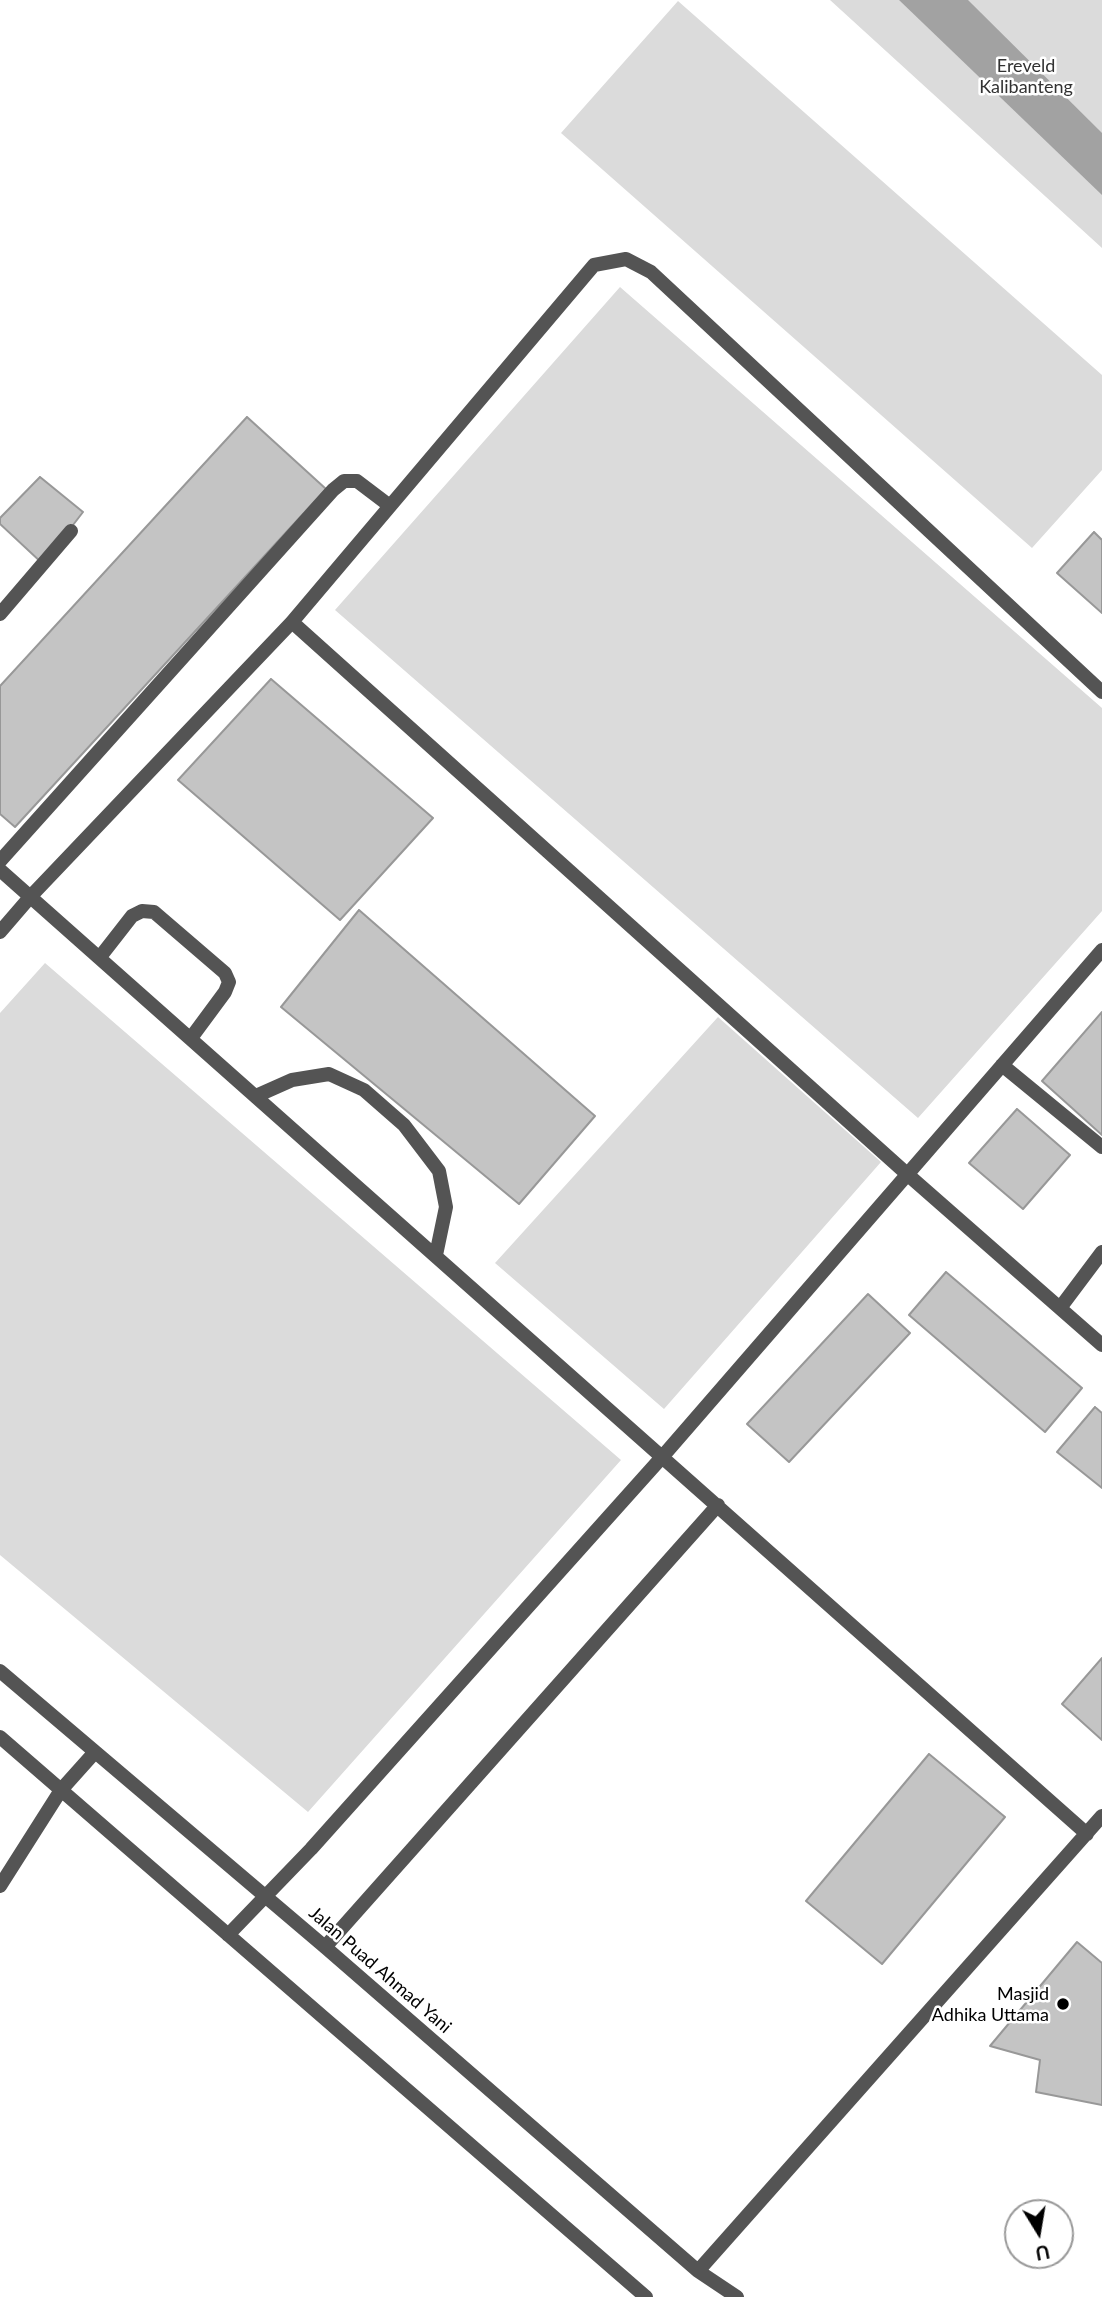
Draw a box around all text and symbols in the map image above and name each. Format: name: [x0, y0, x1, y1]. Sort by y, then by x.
park label: Ereveld Kalibanteng: [979, 55, 1073, 98]
street label: Jalan Puad Ahmad Yani: [304, 1902, 456, 2038]
place label: Masjid Adhika Uttama: [932, 1983, 1049, 2025]
marker: Masjid Adhika Uttama: [1055, 1996, 1071, 2012]
north arrow: [1004, 2199, 1074, 2269]
text: U: [1034, 2241, 1052, 2266]

